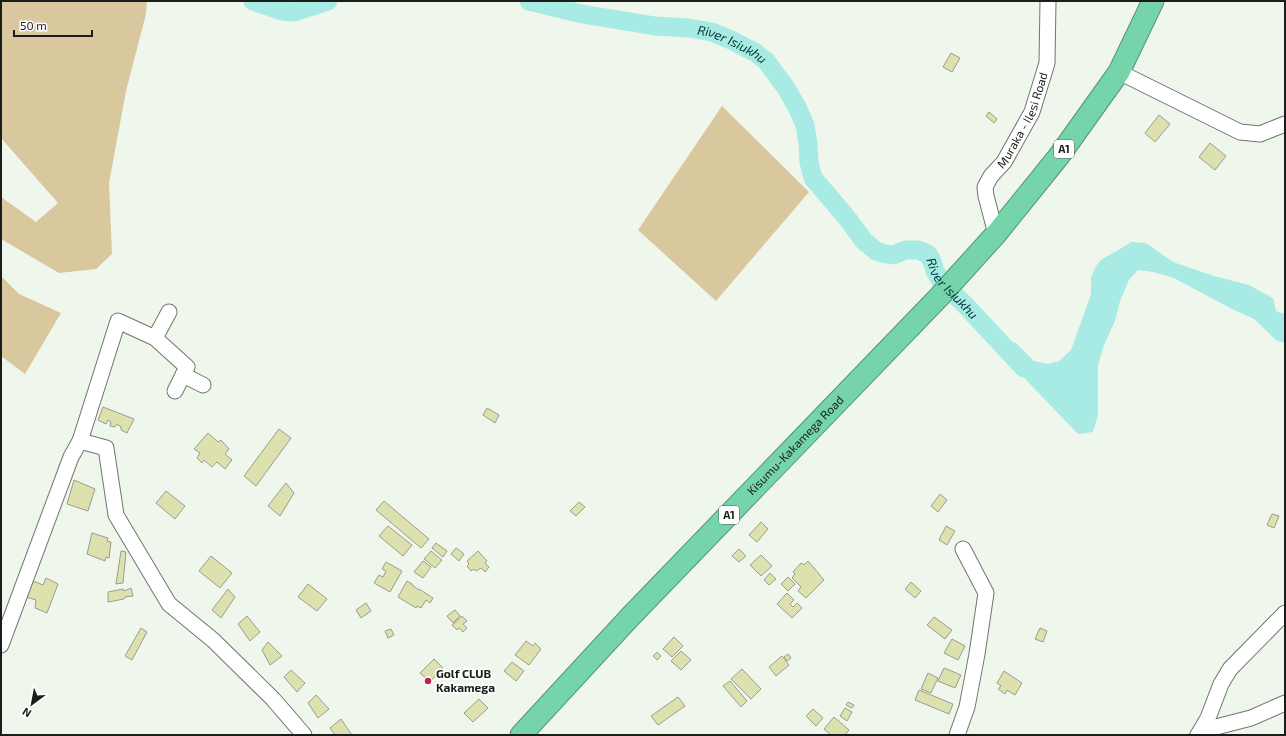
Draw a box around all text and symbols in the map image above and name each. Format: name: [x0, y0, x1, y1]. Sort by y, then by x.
scale bar: [14, 12, 92, 38]
text: 50 m: [20, 18, 47, 32]
water label: River Isiukhu: [696, 22, 770, 67]
street label: Muraka - Ilesi Road: [994, 70, 1050, 171]
road number: A1: [1054, 140, 1074, 158]
water label: River Isiukhu: [923, 256, 982, 322]
street label: Kisumu-Kakamega Road: [744, 392, 846, 497]
road number: A1: [719, 506, 739, 524]
place label: Golf CLUB Kakamega: [436, 666, 495, 694]
marker: Golf CLUB Kakamega: [423, 676, 433, 686]
north arrow: [12, 684, 52, 724]
text: N: [20, 705, 33, 721]

